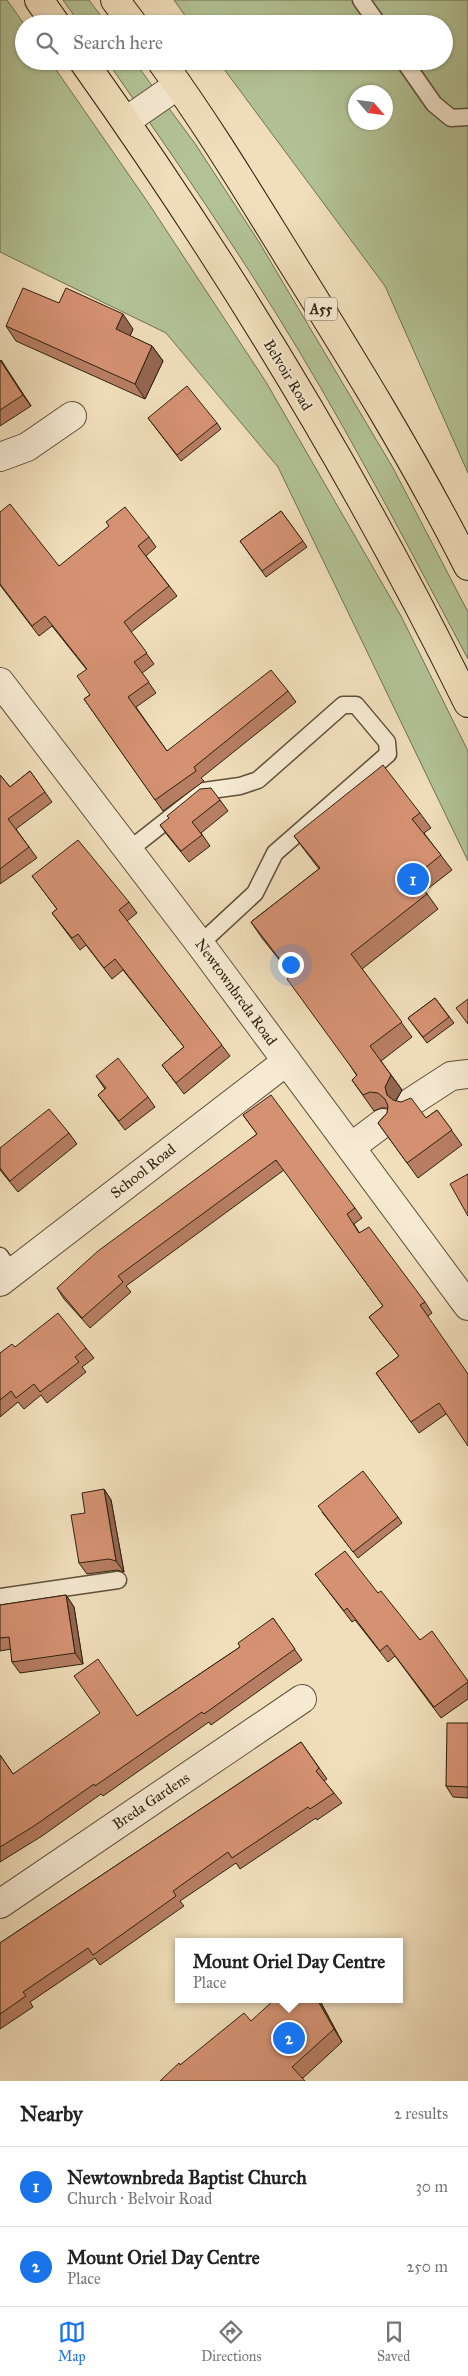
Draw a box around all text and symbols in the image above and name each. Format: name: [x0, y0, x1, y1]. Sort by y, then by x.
search box: [15, 15, 453, 70]
icon: search: [33, 29, 61, 57]
text: Search here: [73, 31, 163, 54]
north arrow: [348, 85, 393, 130]
road number: A55: [305, 298, 337, 320]
street label: Belvoir Road: [260, 336, 316, 414]
pin: 1: [397, 860, 429, 898]
street label: Newtownbreda Road: [191, 935, 281, 1049]
your location: [278, 952, 304, 978]
street label: School Road: [107, 1140, 180, 1202]
street label: Breda Gardens: [109, 1769, 193, 1833]
popup: [175, 1938, 403, 2003]
text: Mount Oriel Day Centre: [193, 1950, 385, 1973]
text: Place: [193, 1973, 226, 1992]
pin: 2: [273, 2019, 305, 2057]
text: Nearby: [20, 2101, 83, 2127]
text: 2 results: [394, 2104, 448, 2123]
text: Newtownbreda Baptist Church: [67, 2166, 307, 2189]
text: 1: [33, 2177, 39, 2196]
text: 30 m: [415, 2177, 448, 2196]
text: Church · Belvoir Road: [67, 2189, 212, 2208]
text: Mount Oriel Day Centre: [67, 2246, 260, 2269]
text: 2: [32, 2257, 40, 2276]
text: 250 m: [407, 2257, 448, 2276]
text: Place: [67, 2269, 101, 2288]
tab: Map: [58, 2318, 86, 2365]
tab: Directions: [201, 2318, 262, 2365]
tab: Saved: [377, 2318, 410, 2365]

